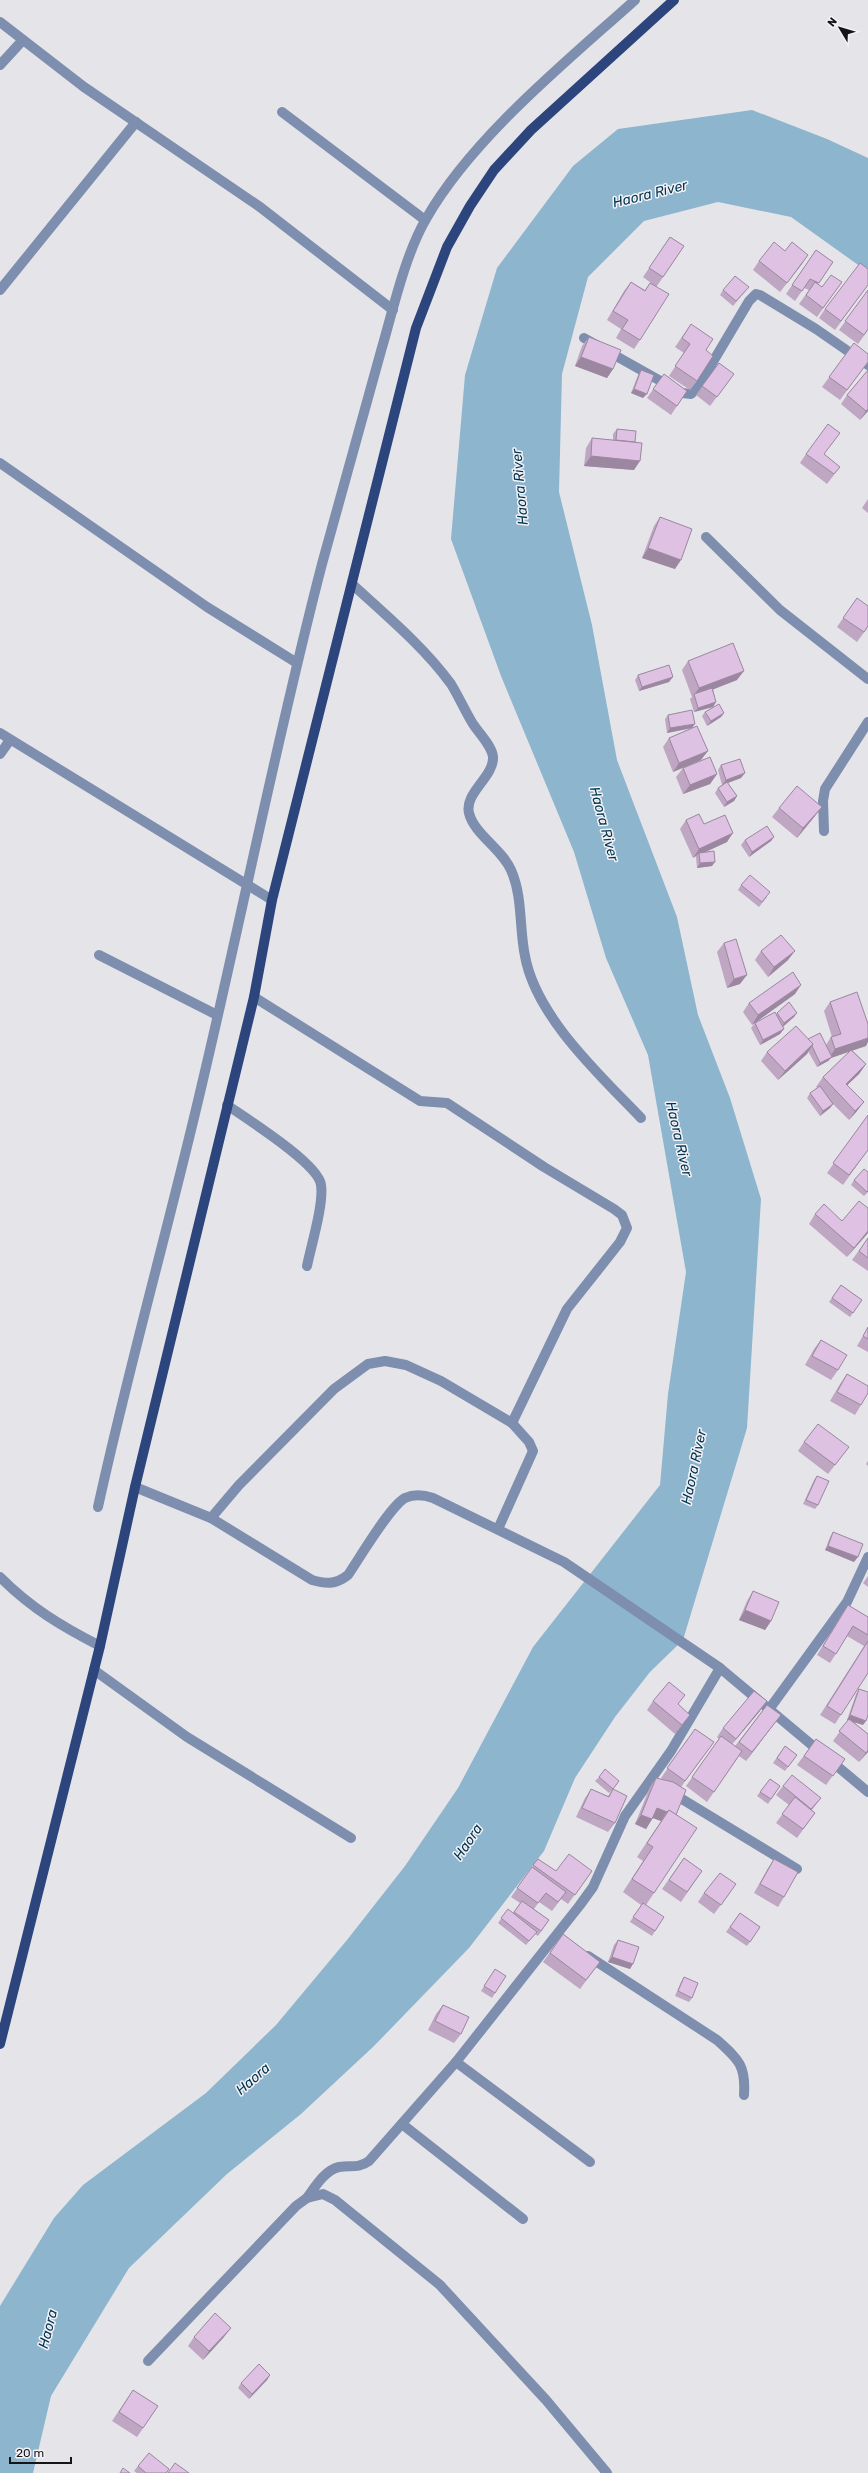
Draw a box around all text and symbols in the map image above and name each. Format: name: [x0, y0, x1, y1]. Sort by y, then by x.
north arrow: [820, 8, 860, 48]
text: N: [825, 15, 840, 29]
water label: Haora River: [611, 176, 690, 211]
water label: Haora River: [508, 448, 532, 526]
water label: Haora River: [586, 785, 622, 864]
water label: Haora River: [662, 1100, 696, 1179]
water label: Haora River: [678, 1427, 710, 1506]
water label: Haora: [450, 1821, 486, 1863]
water label: Haora: [232, 2060, 274, 2098]
water label: Haora: [35, 2308, 61, 2350]
scale bar: [10, 2439, 71, 2465]
text: 20 m: [16, 2446, 44, 2460]

